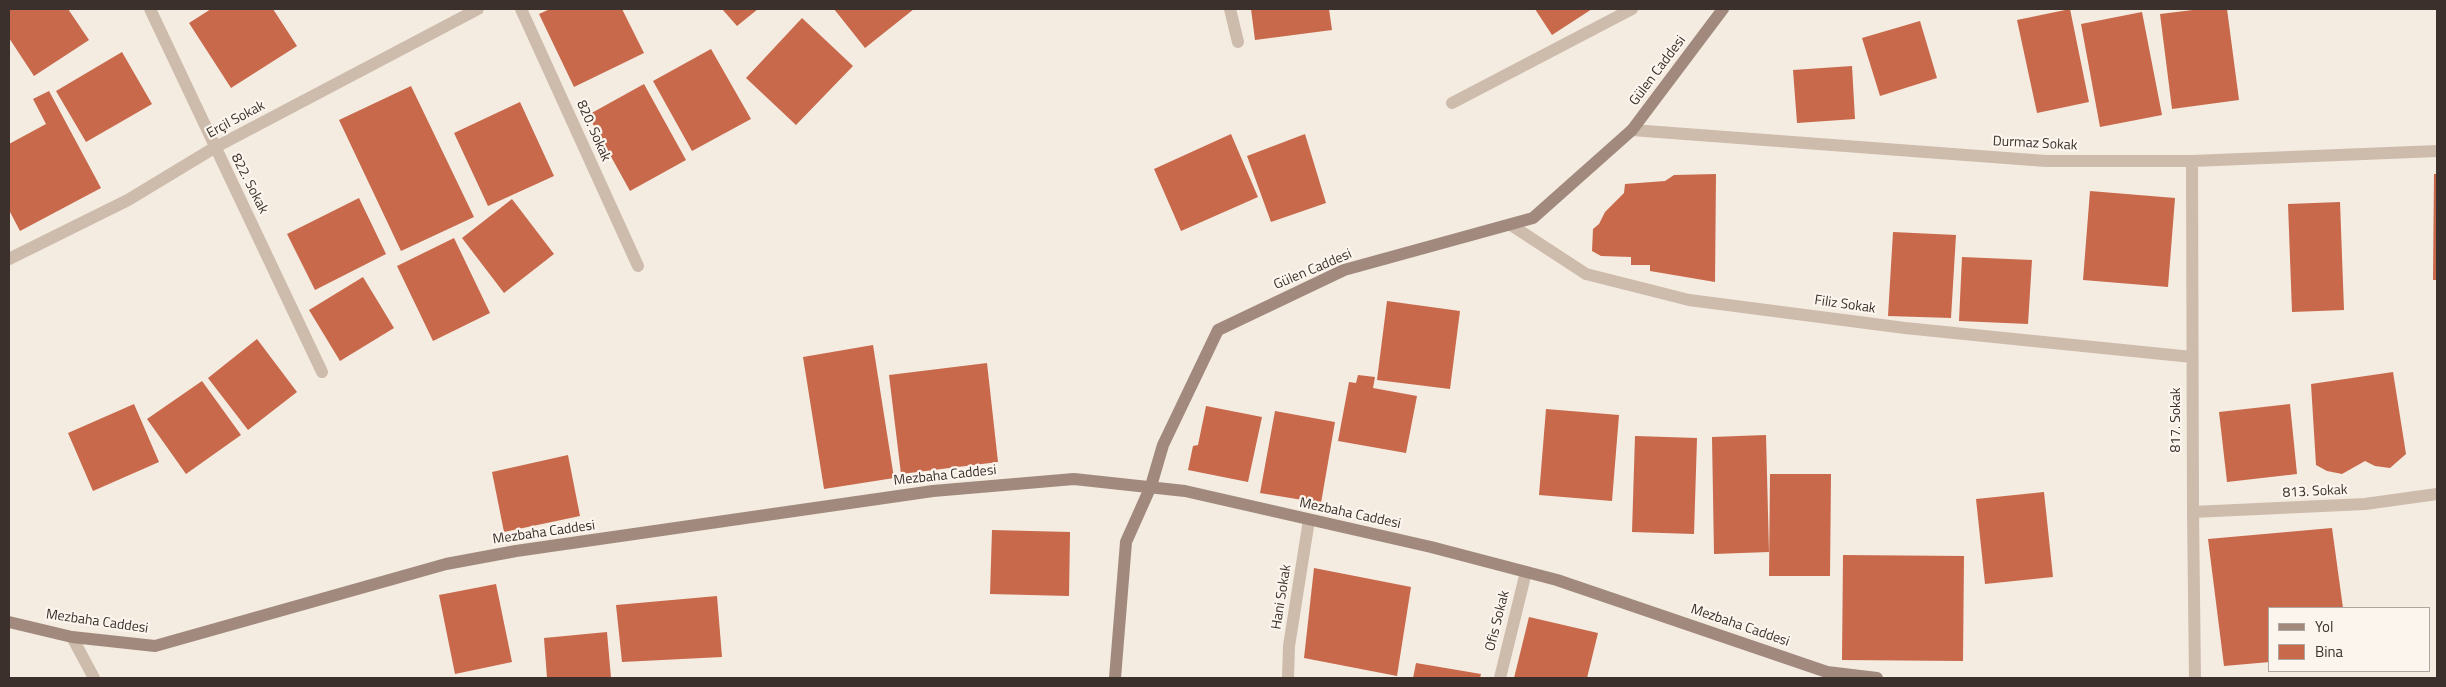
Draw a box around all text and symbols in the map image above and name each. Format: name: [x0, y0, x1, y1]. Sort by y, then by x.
street label: Gülen Caddesi: [1626, 33, 1690, 109]
street label: Erçil Sokak: [204, 98, 268, 142]
street label: 820. Sokak: [572, 98, 614, 164]
street label: Durmaz Sokak: [1992, 133, 2078, 155]
street label: 822. Sokak: [227, 151, 271, 217]
street label: Gülen Caddesi: [1271, 246, 1355, 294]
street label: Filiz Sokak: [1813, 292, 1877, 318]
street label: 817. Sokak: [2169, 388, 2185, 452]
street label: Mezbaha Caddesi: [893, 462, 997, 490]
street label: 813. Sokak: [2282, 482, 2348, 502]
street label: Mezbaha Caddesi: [1298, 495, 1402, 533]
street label: Mezbaha Caddesi: [492, 517, 596, 549]
street label: Hani Sokak: [1269, 563, 1295, 631]
street label: Ofis Sokak: [1482, 589, 1514, 653]
street label: Mezbaha Caddesi: [1688, 601, 1792, 651]
street label: Mezbaha Caddesi: [45, 606, 149, 638]
legend: [2268, 607, 2431, 672]
text: Yol: [2315, 615, 2333, 638]
text: Bina: [2315, 640, 2343, 663]

